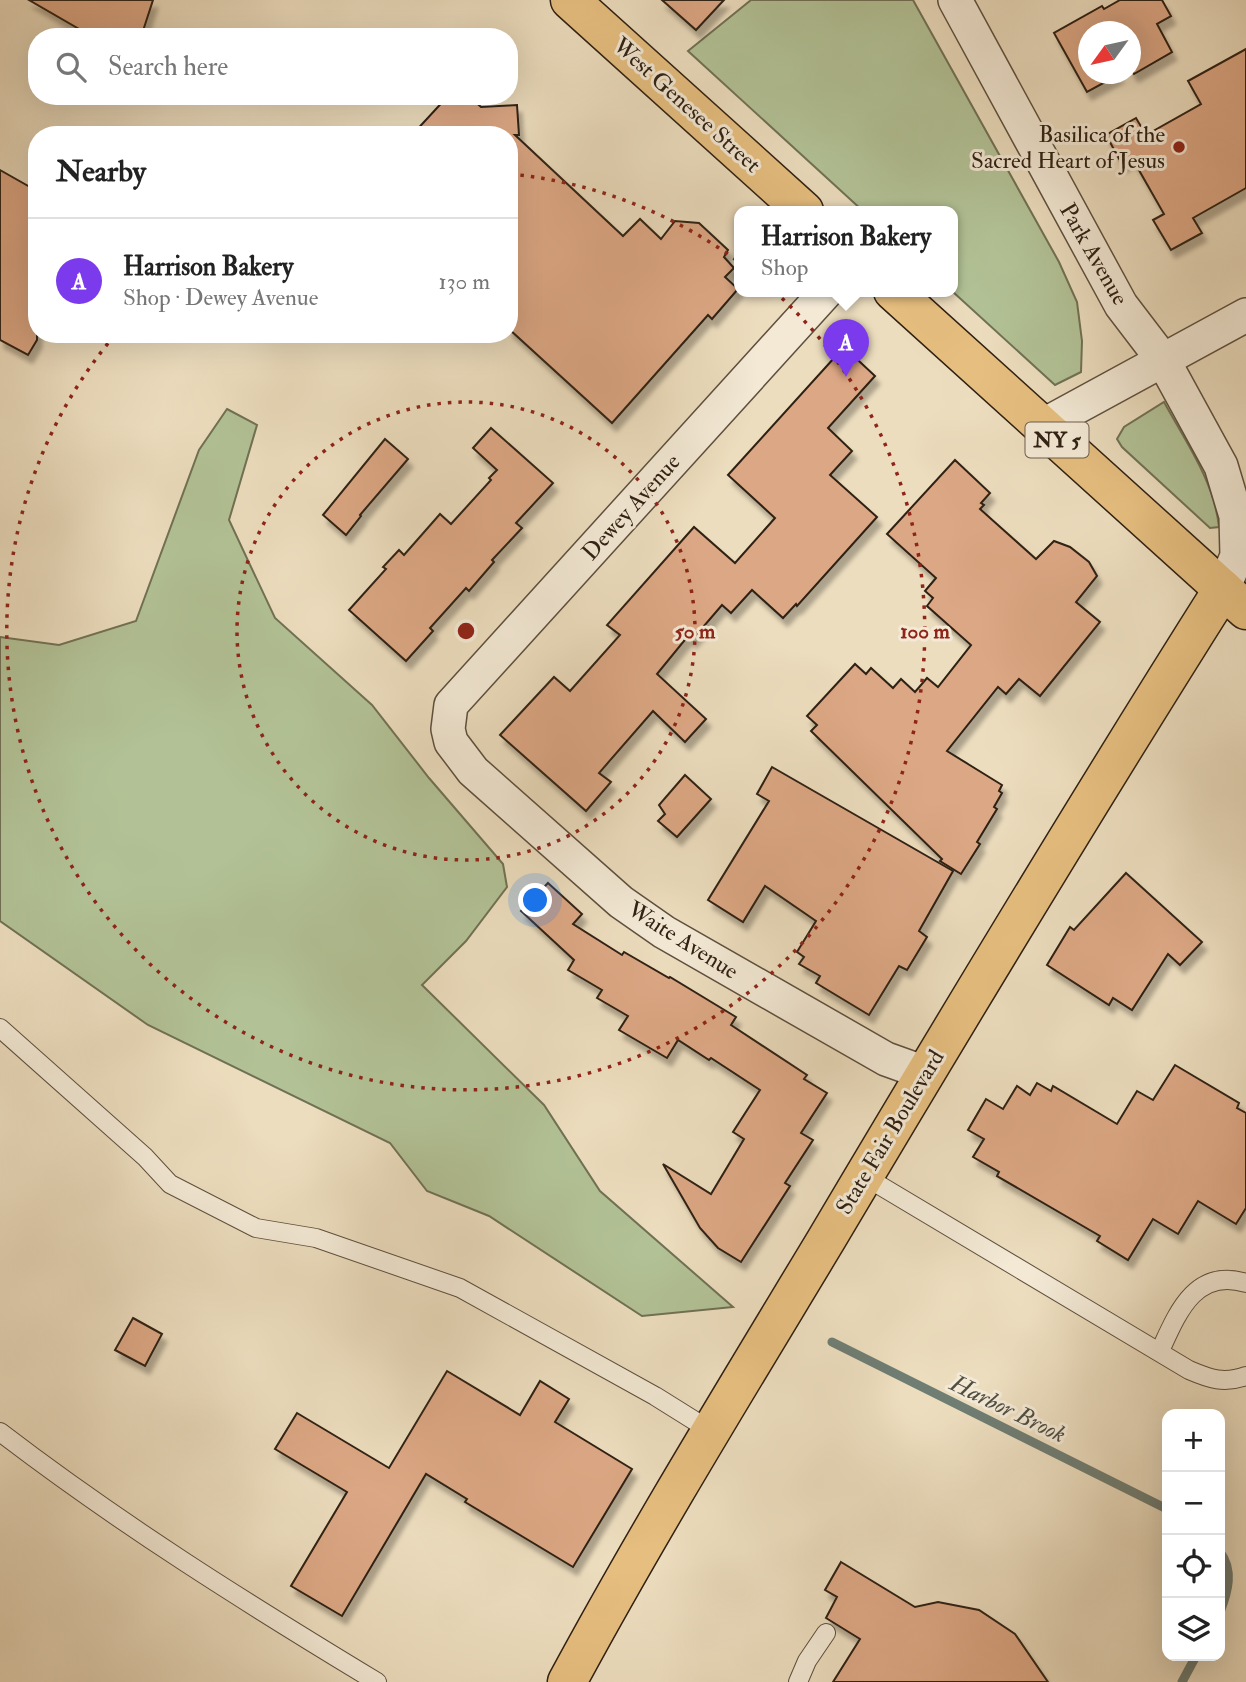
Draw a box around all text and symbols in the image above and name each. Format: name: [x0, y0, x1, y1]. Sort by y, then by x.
north arrow: [1078, 21, 1141, 84]
search box: [28, 28, 518, 105]
street label: West Genesee Street: [606, 30, 767, 179]
icon: search: [52, 48, 90, 86]
text: Search here: [108, 51, 228, 83]
place label: Basilica of the Sacred Heart of Jesus: [971, 120, 1165, 175]
marker: Basilica of the Sacred Heart of Jesus: [1171, 139, 1187, 155]
text: Nearby: [56, 153, 146, 190]
street label: Park Avenue: [1053, 198, 1135, 311]
popup: [734, 206, 958, 297]
text: Harrison Bakery: [761, 221, 931, 253]
text: Harrison Bakery: [123, 251, 293, 283]
text: Shop: [761, 253, 808, 282]
text: A: [72, 267, 86, 296]
text: 130 m: [438, 267, 490, 296]
text: Shop · Dewey Avenue: [123, 283, 318, 312]
pin: A: [823, 319, 869, 377]
road number: NY 5: [1026, 422, 1088, 458]
street label: Dewey Avenue: [576, 447, 687, 566]
text: 50 m: [675, 618, 716, 645]
text: 100 m: [900, 618, 951, 645]
centre of rings: [454, 619, 478, 643]
your location: [518, 883, 552, 917]
street label: Waite Avenue: [621, 894, 744, 986]
street label: State Fair Boulevard: [829, 1044, 951, 1220]
water label: Harbor Brook: [944, 1367, 1071, 1450]
map controls: [1162, 1409, 1225, 1661]
button: +: [1162, 1409, 1225, 1472]
button: −: [1162, 1472, 1225, 1535]
button: locate: [1162, 1535, 1225, 1598]
button: layers: [1162, 1598, 1225, 1661]

